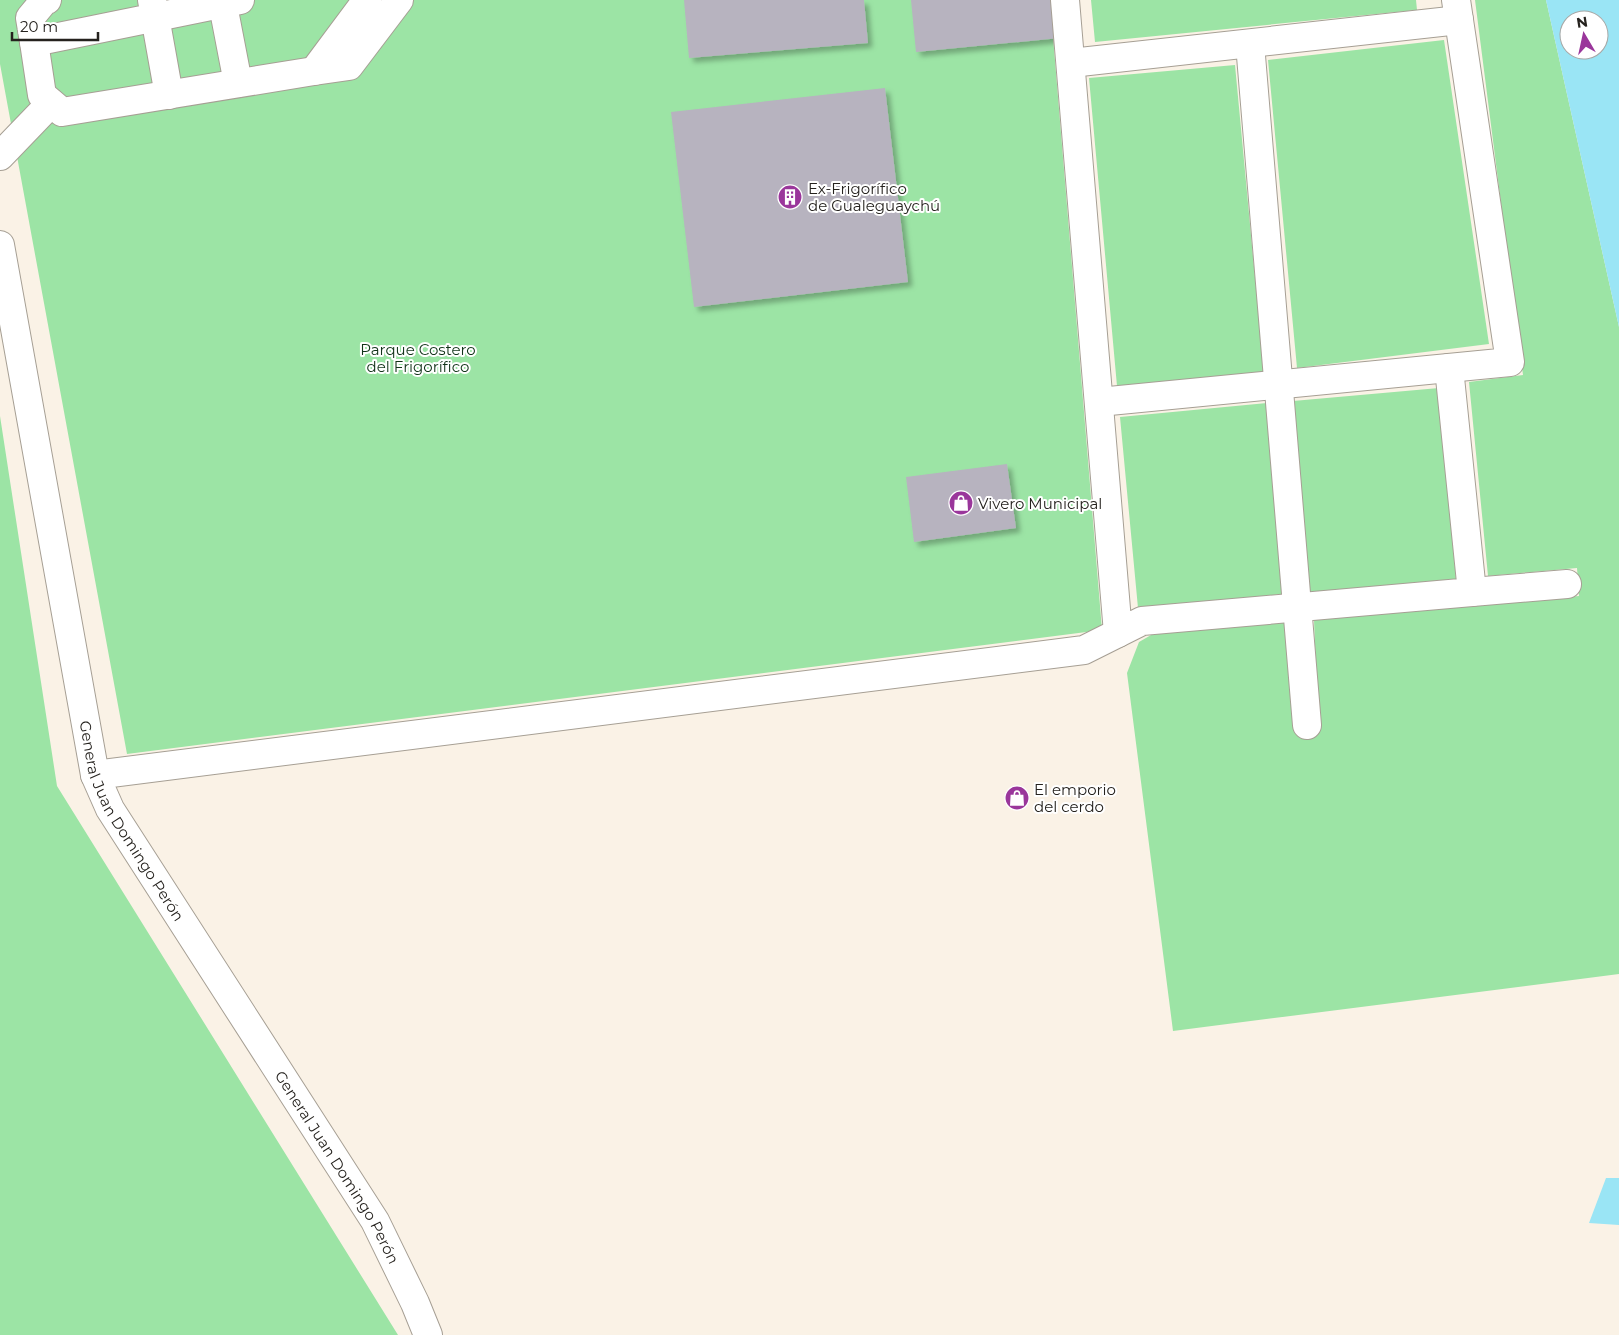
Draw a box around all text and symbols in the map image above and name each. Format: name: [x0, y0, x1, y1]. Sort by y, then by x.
scale bar: [12, 10, 99, 42]
north arrow: [1559, 10, 1609, 60]
text: N: [1575, 12, 1589, 32]
text: 20 m: [20, 17, 58, 36]
place label: Ex-Frigorífico de Gualeguaychú: [808, 179, 940, 215]
building icon: Ex-Frigorífico de Gualeguaychú: [777, 184, 803, 210]
park label: Parque Costero del Frigorífico: [360, 340, 476, 376]
shop icon: Vivero Municipal: [948, 490, 974, 516]
place label: Vivero Municipal: [978, 494, 1102, 513]
street label: General Juan Domingo Perón: [76, 719, 189, 924]
place label: El emporio del cerdo: [1034, 780, 1116, 816]
shop icon: El emporio del cerdo: [1004, 785, 1030, 811]
street label: General Juan Domingo Perón: [271, 1067, 404, 1267]

